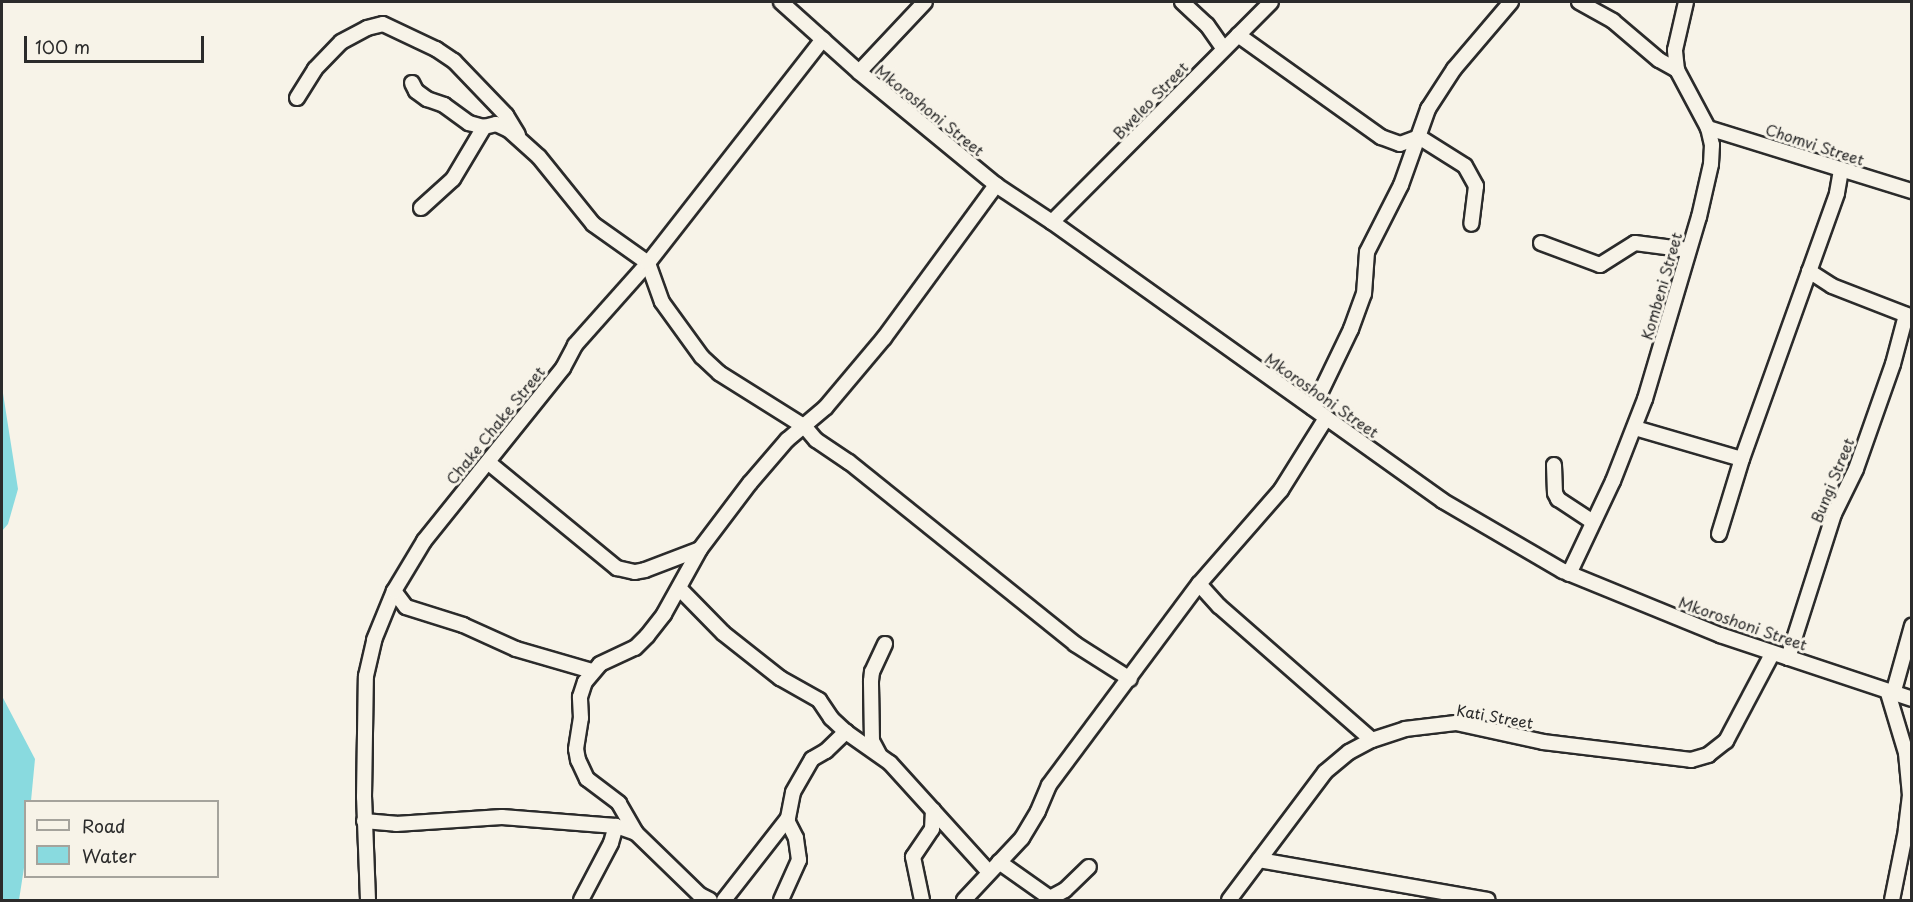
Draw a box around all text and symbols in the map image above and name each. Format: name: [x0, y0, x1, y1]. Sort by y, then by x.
scale bar: [27, 24, 207, 62]
text: 100 m: [35, 33, 90, 60]
street label: Bweleo Street: [1109, 57, 1191, 143]
street label: Mkoroshoni Street: [872, 61, 988, 159]
street label: Chomvi Street: [1763, 119, 1867, 169]
street label: Kombeni Street: [1637, 230, 1685, 342]
street label: Mkoroshoni Street: [1262, 349, 1382, 441]
street label: Chake Chake Street: [442, 362, 548, 488]
street label: Bungi Street: [1807, 435, 1857, 525]
street label: Mkoroshoni Street: [1677, 593, 1809, 653]
street label: Kati Street: [1455, 700, 1535, 732]
legend: [24, 800, 219, 878]
text: Road: [82, 812, 126, 839]
text: Water: [82, 842, 136, 869]

